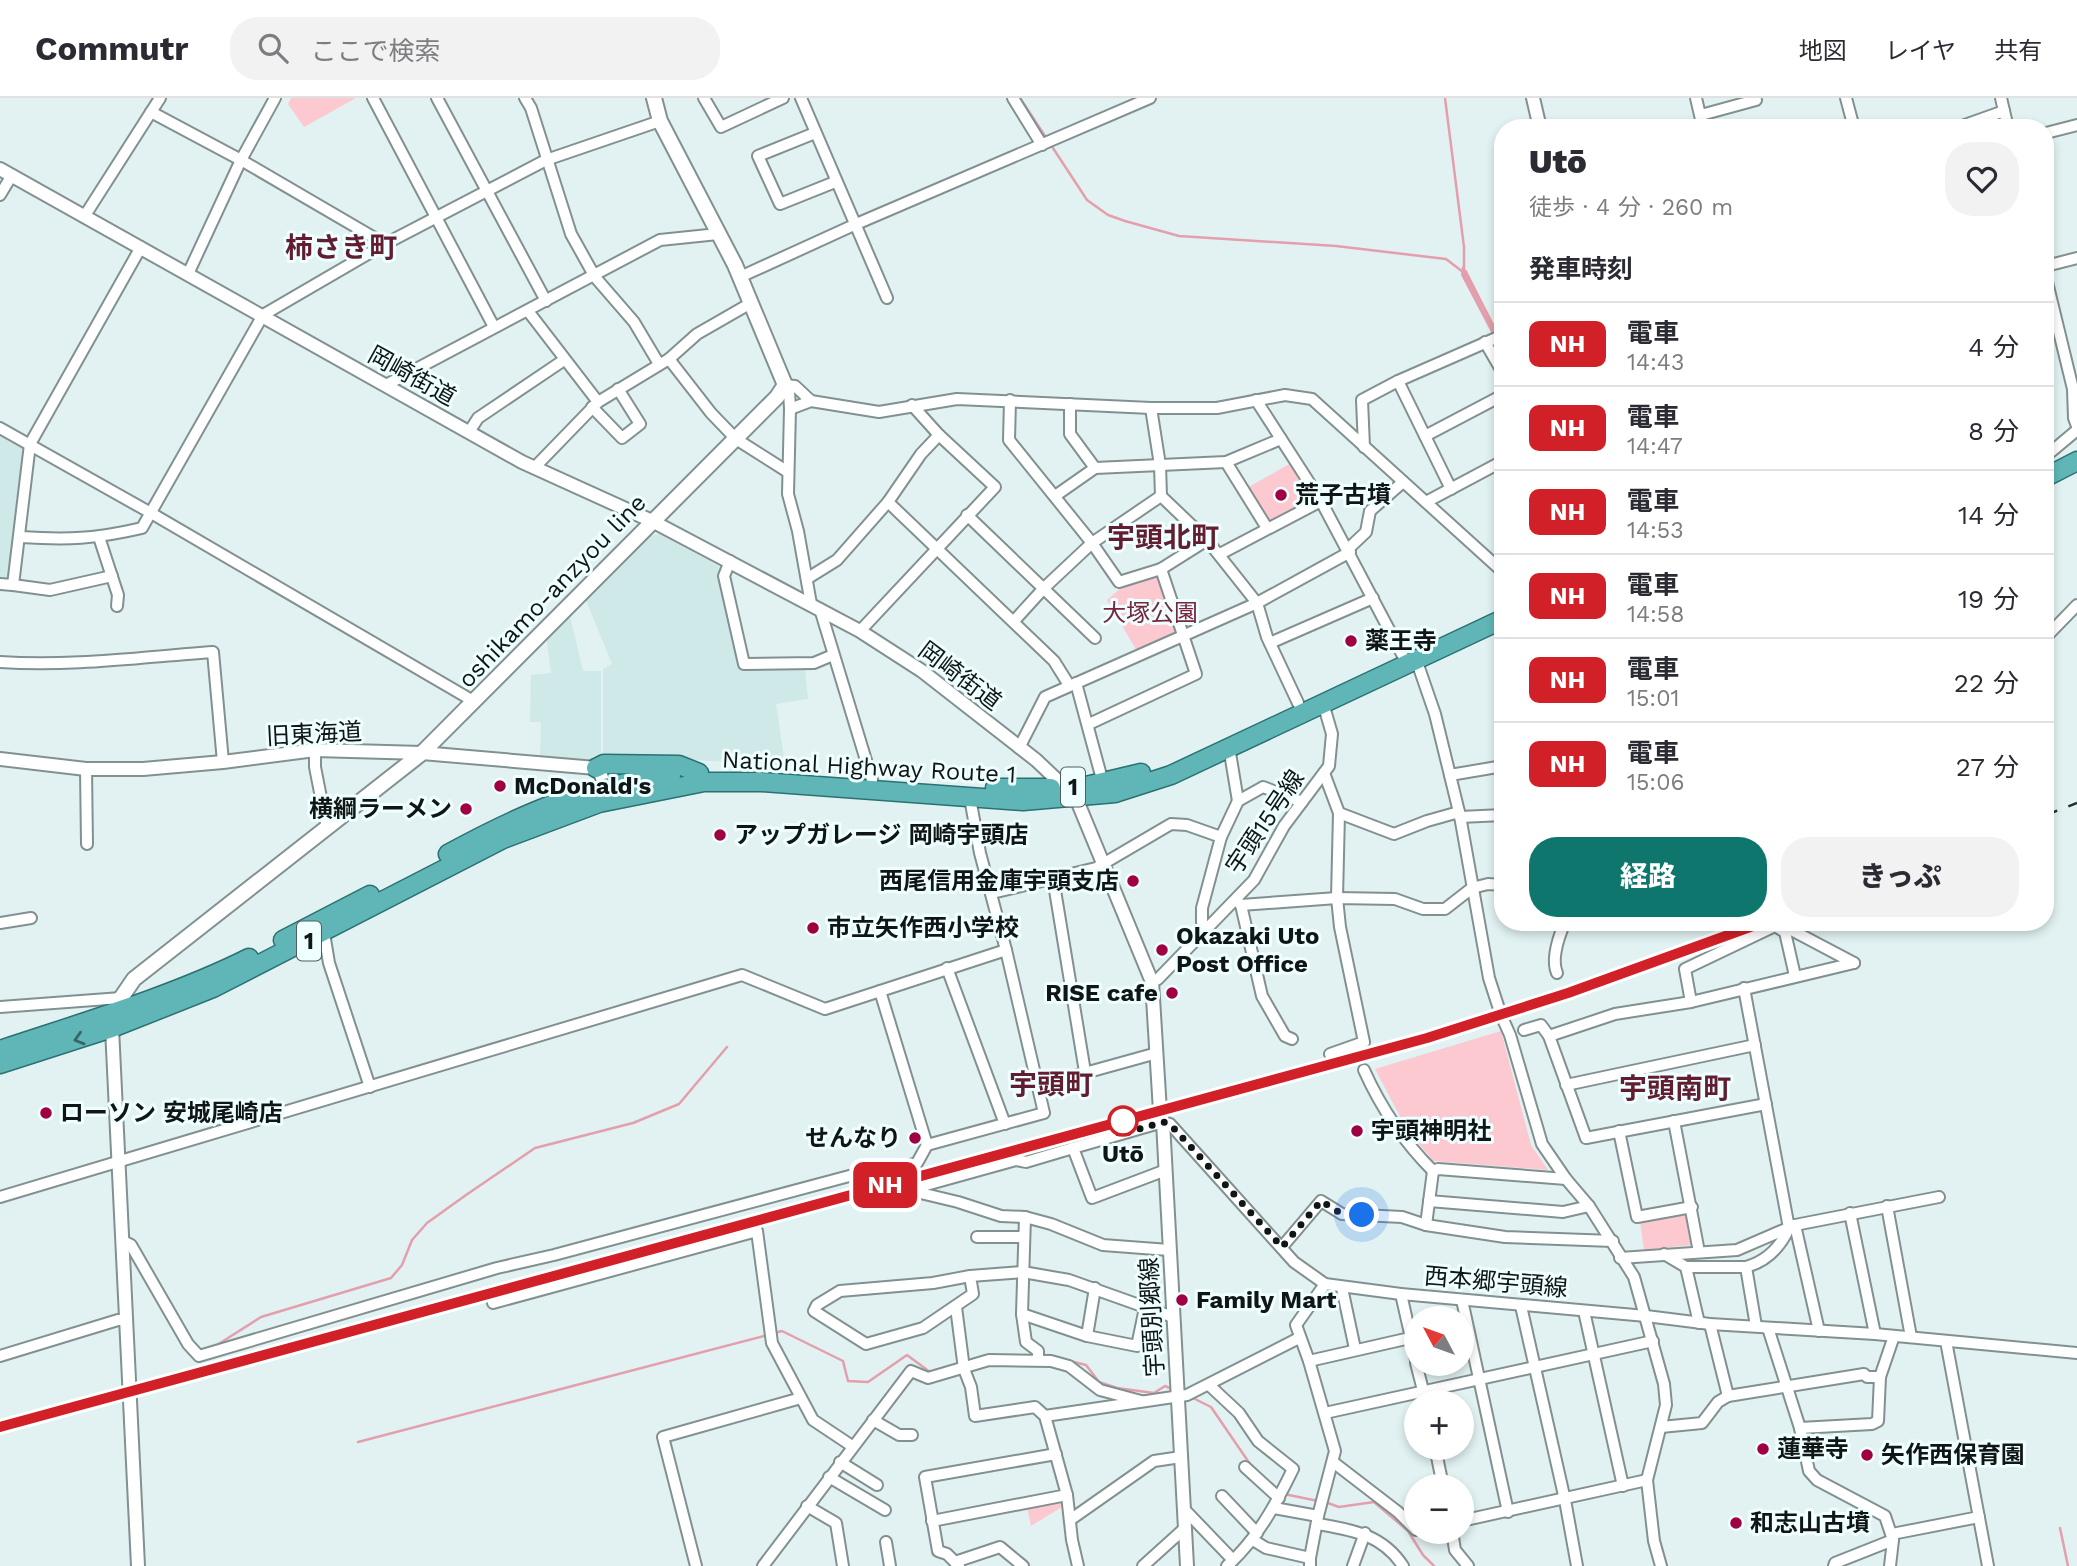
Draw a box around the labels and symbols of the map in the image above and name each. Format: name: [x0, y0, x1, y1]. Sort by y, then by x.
district label: 柿さき町: [285, 231, 397, 264]
street label: 岡崎街道: [363, 340, 461, 412]
place label: 荒子古墳: [1295, 481, 1391, 509]
marker: 荒子古墳: [1273, 487, 1289, 503]
street label: oshikamo-anzyou line: [452, 488, 652, 694]
district label: 宇頭北町: [1107, 521, 1219, 554]
park label: 大塚公園: [1102, 599, 1198, 627]
place label: 薬王寺: [1365, 627, 1437, 655]
marker: 薬王寺: [1343, 633, 1359, 649]
street label: 岡崎街道: [913, 636, 1007, 716]
street label: 旧東海道: [265, 718, 363, 750]
street label: National Highway Route 1: [721, 745, 1017, 789]
street label: 宇頭15号線: [1220, 765, 1310, 879]
road number: 1: [1061, 768, 1085, 806]
place label: McDonald's: [514, 772, 652, 800]
marker: McDonald's: [492, 778, 508, 794]
place label: 横綱ラーメン: [309, 795, 452, 823]
marker: 横綱ラーメン: [458, 801, 474, 817]
place label: アップガレージ 岡崎宇頭店: [734, 821, 1028, 849]
marker: アップガレージ 岡崎宇頭店: [712, 827, 728, 843]
place label: 西尾信用金庫宇頭支店: [879, 867, 1119, 895]
marker: 西尾信用金庫宇頭支店: [1125, 873, 1141, 889]
place label: 市立矢作西小学校: [827, 914, 1019, 942]
marker: 市立矢作西小学校: [805, 920, 821, 936]
road number: 1: [297, 922, 321, 960]
place label: Okazaki Uto Post Office: [1176, 922, 1319, 978]
marker: Okazaki Uto Post Office: [1154, 942, 1170, 958]
place label: RISE cafe: [1045, 979, 1158, 1007]
marker: RISE cafe: [1164, 985, 1180, 1001]
one-way arrow: [73, 1030, 85, 1045]
district label: 宇頭町: [1009, 1068, 1093, 1101]
district label: 宇頭南町: [1619, 1072, 1731, 1105]
place label: ローソン 安城尾崎店: [60, 1099, 283, 1127]
marker: ローソン 安城尾崎店: [38, 1105, 54, 1121]
marker: Utō: [1108, 1106, 1138, 1136]
place label: 宇頭神明社: [1371, 1117, 1491, 1145]
marker: 宇頭神明社: [1349, 1123, 1365, 1139]
place label: せんなり: [805, 1124, 901, 1152]
marker: せんなり: [907, 1130, 923, 1146]
place label: Utō: [1102, 1140, 1144, 1168]
line badge: NH: [854, 1162, 917, 1208]
your location: [1344, 1197, 1379, 1232]
street label: 宇頭別郷線: [1135, 1256, 1169, 1378]
street label: 西本郷宇頭線: [1423, 1262, 1569, 1302]
place label: Family Mart: [1196, 1286, 1337, 1314]
marker: Family Mart: [1174, 1292, 1190, 1308]
north arrow: [1404, 1306, 1474, 1376]
place label: 蓮華寺: [1777, 1435, 1849, 1463]
marker: 蓮華寺: [1755, 1441, 1771, 1457]
place label: 矢作西保育園: [1881, 1441, 2025, 1469]
marker: 矢作西保育園: [1859, 1447, 1875, 1463]
place label: 和志山古墳: [1750, 1509, 1870, 1537]
marker: 和志山古墳: [1728, 1515, 1744, 1531]

